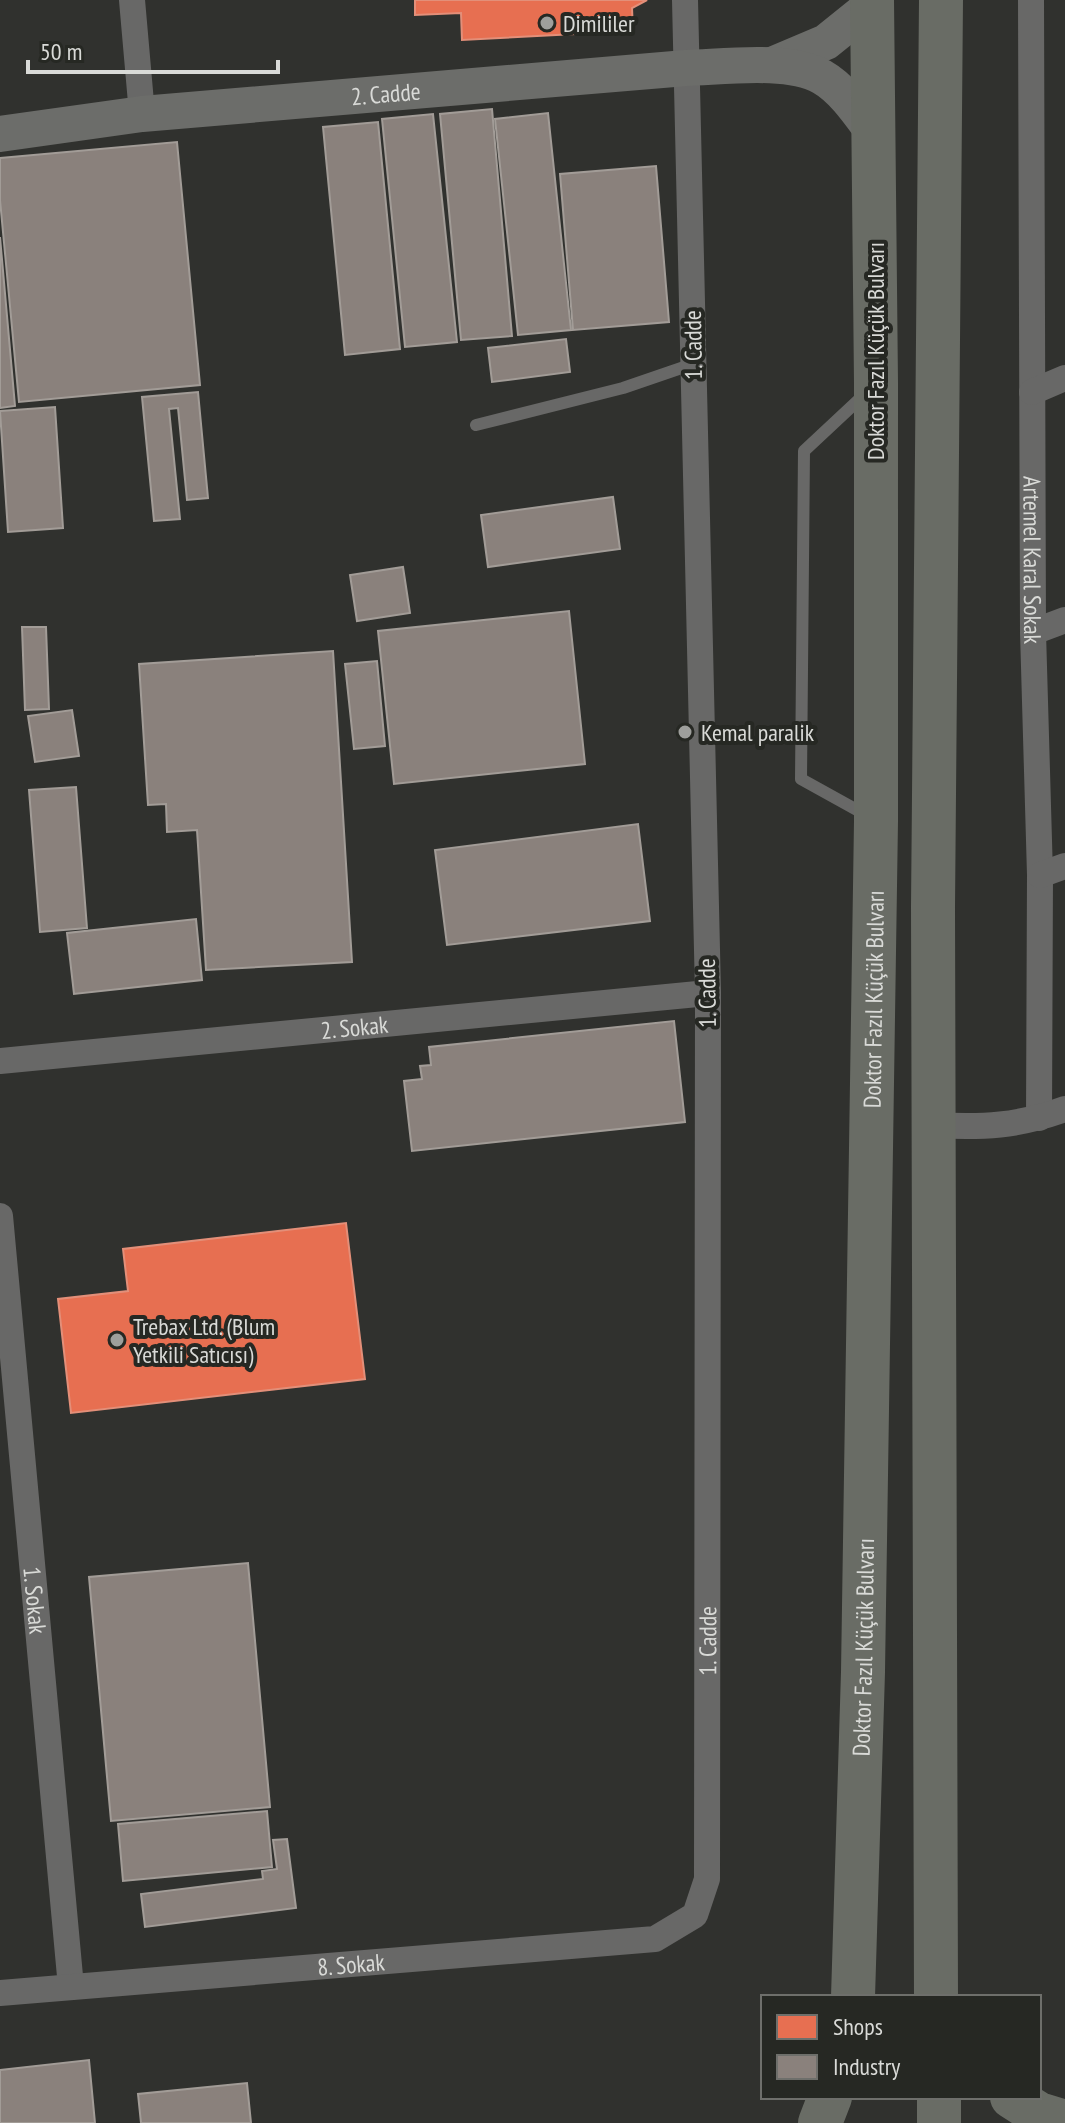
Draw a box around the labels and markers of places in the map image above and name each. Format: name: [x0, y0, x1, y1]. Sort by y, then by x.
place label: Dimililer: [563, 8, 635, 39]
marker: Dimililer: [538, 14, 556, 32]
place label: Kemal paralik: [701, 717, 815, 748]
marker: Kemal paralik: [676, 723, 694, 741]
place label: Trebax Ltd. (Blum Yetkili Satıcısı): [133, 1311, 275, 1370]
marker: Trebax Ltd. (Blum Yetkili Satıcısı): [108, 1331, 126, 1349]

